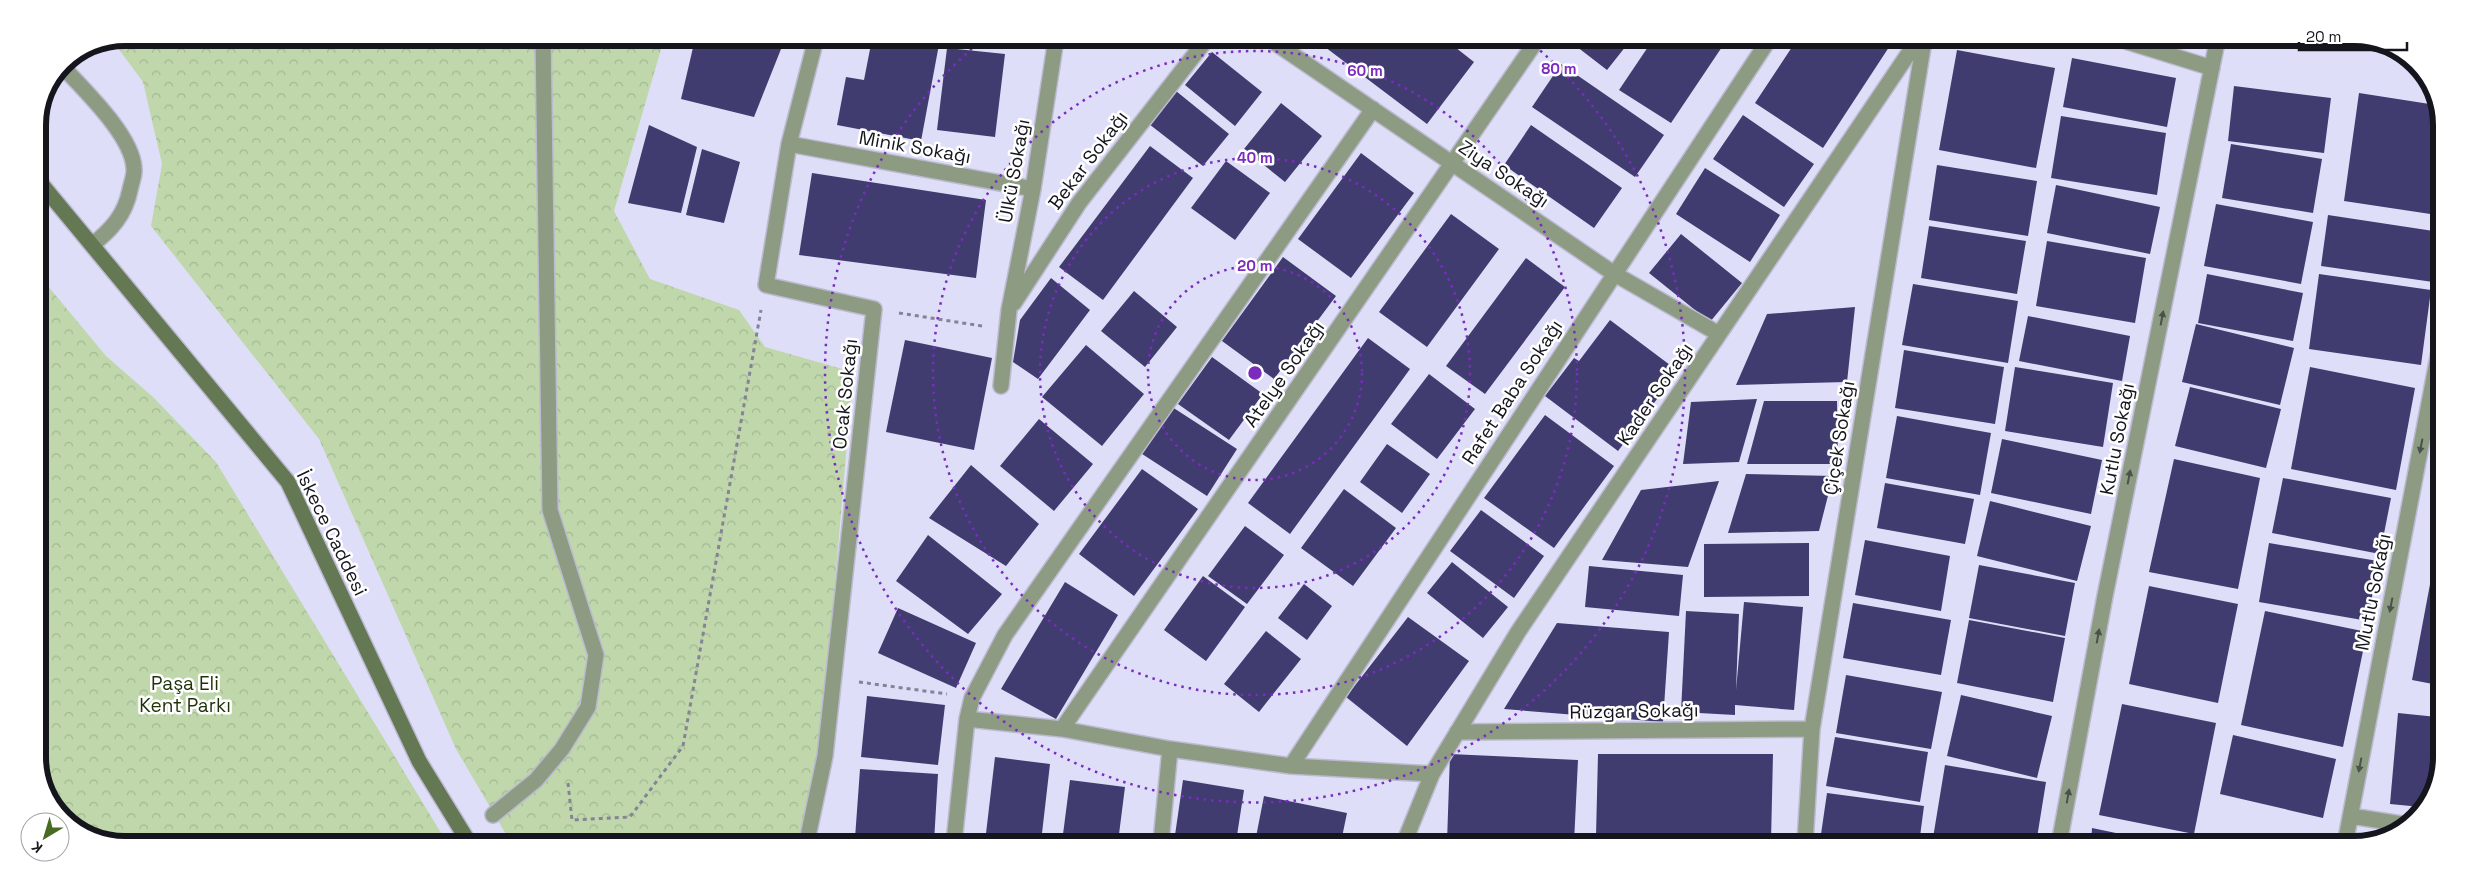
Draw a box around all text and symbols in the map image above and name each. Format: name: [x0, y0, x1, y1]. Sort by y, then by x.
scale bar: [2299, 20, 2406, 52]
text: 20 m: [2306, 27, 2341, 46]
text: 80 m: [1541, 59, 1577, 78]
text: 60 m: [1347, 61, 1383, 80]
street label: Bekar Sokağı: [1043, 105, 1133, 215]
street label: Ülkü Sokağı: [993, 117, 1035, 225]
street label: Minik Sokağı: [857, 125, 973, 169]
street label: Ziya Sokağı: [1454, 135, 1554, 213]
text: 40 m: [1237, 148, 1273, 167]
text: 20 m: [1237, 256, 1273, 275]
one-way arrow: [2158, 309, 2166, 325]
street label: Rafet Baba Sokağı: [1456, 315, 1568, 469]
street label: Atelye Sokağı: [1238, 316, 1330, 432]
street label: Ocak Sokağı: [827, 337, 863, 451]
street label: Kader Sokağı: [1611, 338, 1699, 450]
centre of rings: [1246, 364, 1264, 382]
street label: Çiçek Sokağı: [1818, 379, 1860, 497]
street label: Kutlu Sokağı: [2094, 381, 2140, 497]
one-way arrow: [2417, 438, 2425, 453]
street label: İskece Caddesi: [291, 466, 373, 600]
one-way arrow: [2126, 468, 2134, 484]
street label: Mutlu Sokağı: [2349, 531, 2397, 653]
one-way arrow: [2386, 598, 2394, 614]
one-way arrow: [2094, 628, 2102, 644]
park label: Paşa Eli Kent Parkı: [139, 671, 231, 718]
street label: Rüzgar Sokağı: [1569, 697, 1699, 725]
one-way arrow: [2356, 757, 2364, 773]
one-way arrow: [2065, 788, 2073, 804]
north arrow: [20, 812, 70, 862]
text: K: [28, 837, 46, 857]

